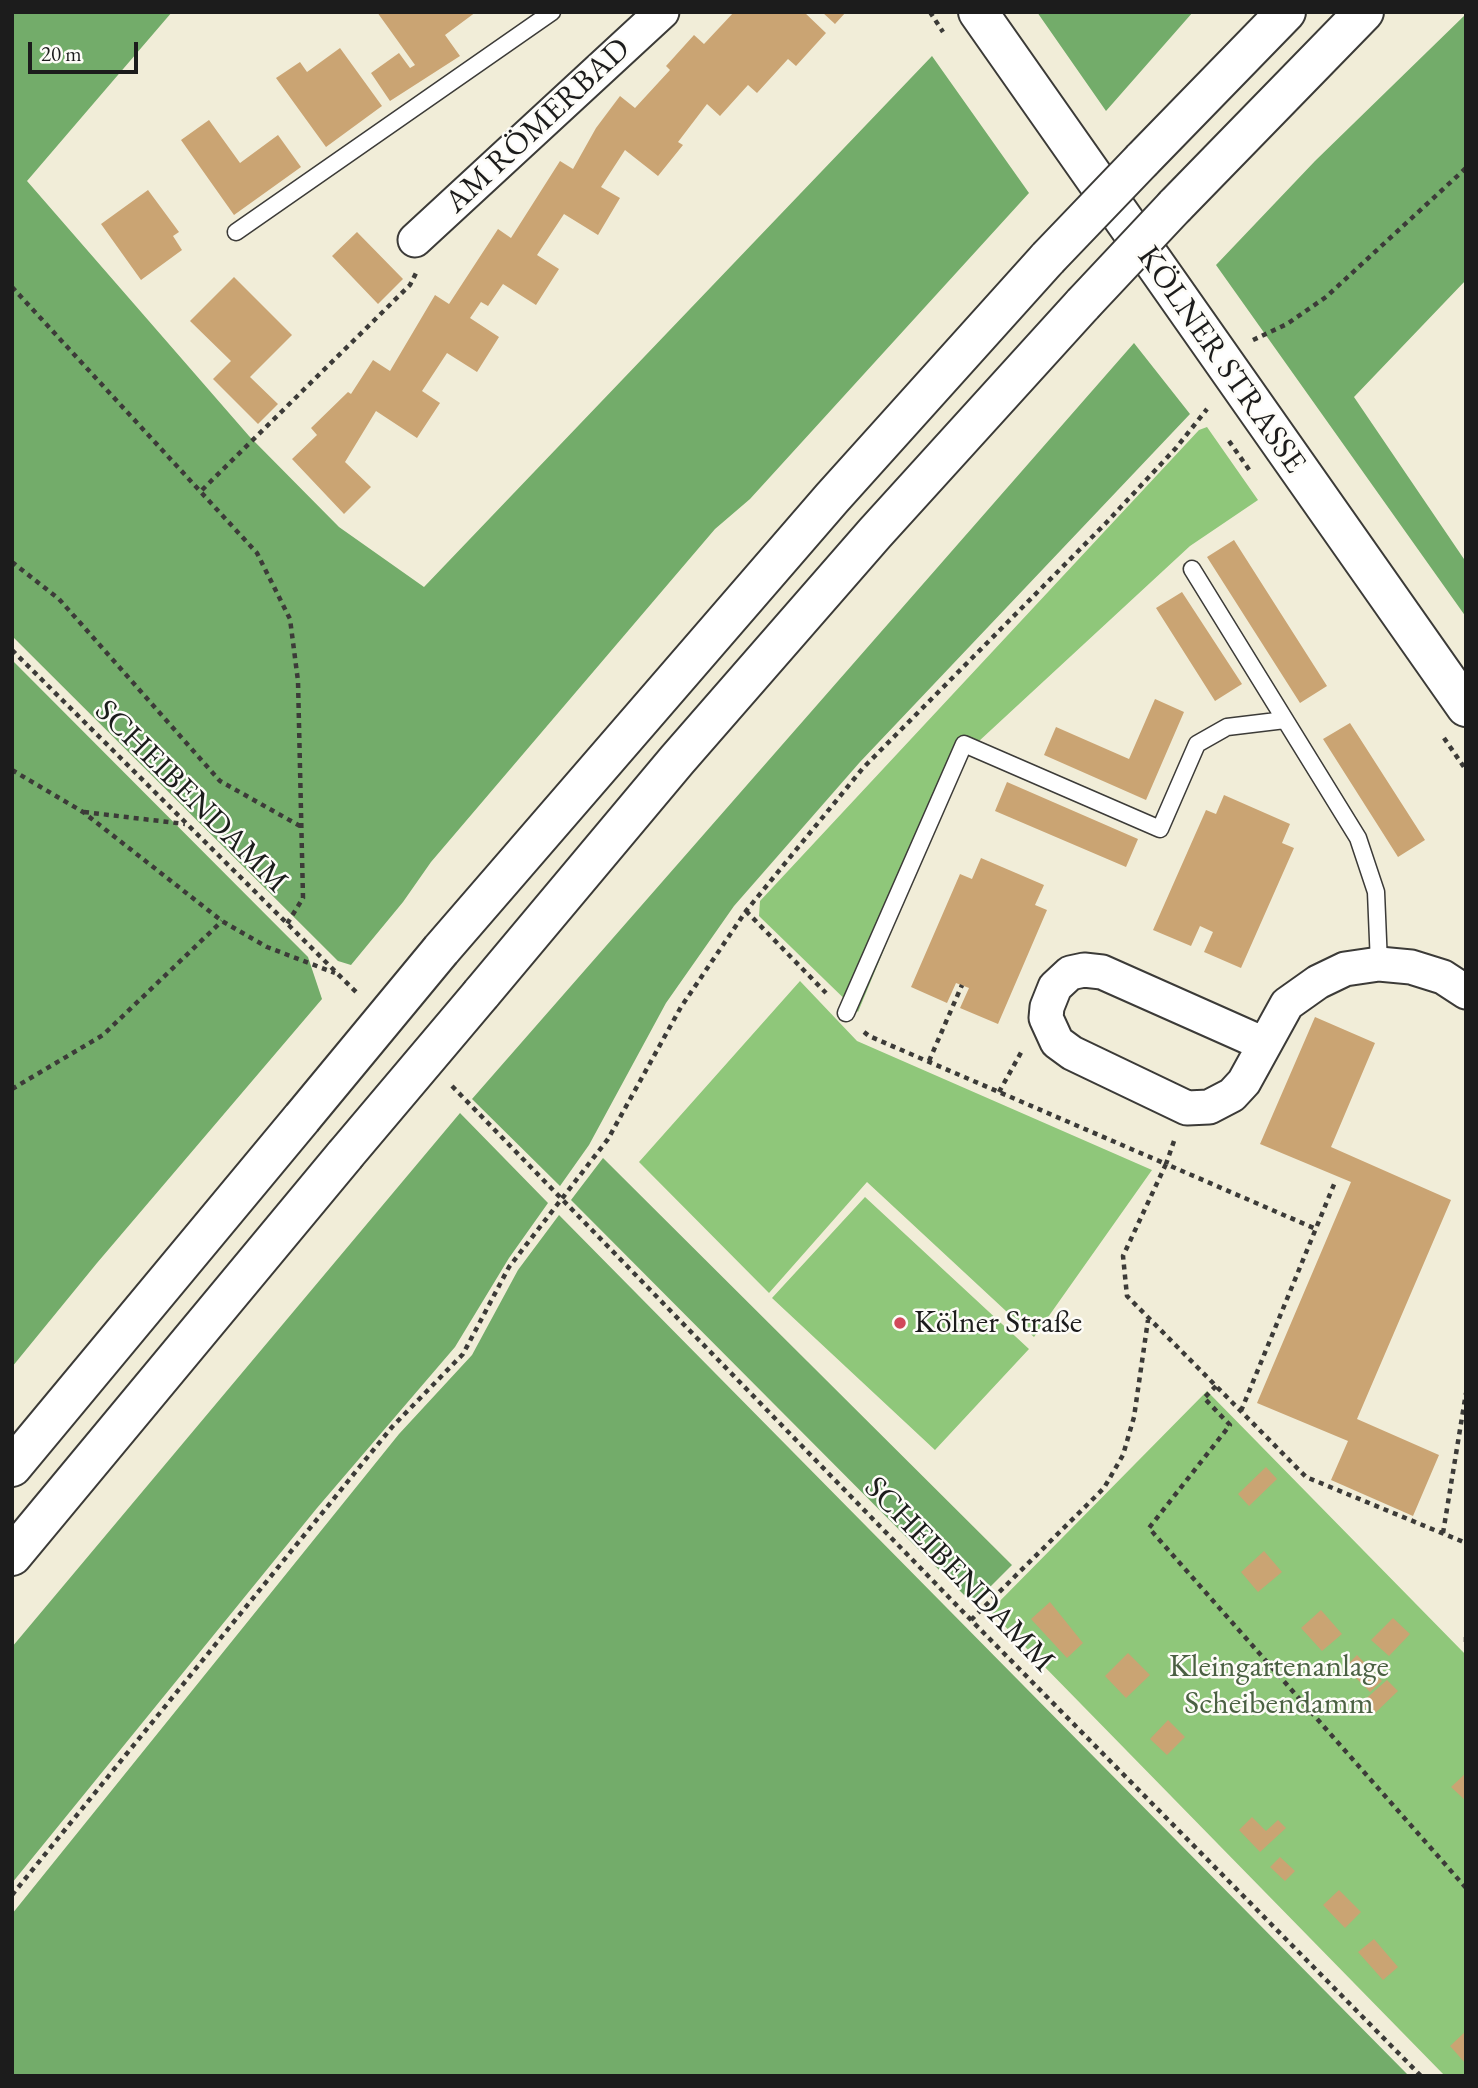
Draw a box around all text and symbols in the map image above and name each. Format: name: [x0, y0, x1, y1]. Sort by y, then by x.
scale bar: [32, 28, 142, 72]
street label: AM RÖMERBAD: [437, 30, 639, 222]
text: 20 m: [41, 40, 82, 67]
street label: KÖLNER STRASSE: [1128, 239, 1314, 481]
street label: SCHEIBENDAMM: [86, 692, 296, 902]
place label: Kölner Straße: [914, 1304, 1082, 1342]
marker: Kölner Straße: [892, 1315, 908, 1331]
street label: SCHEIBENDAMM: [856, 1469, 1062, 1681]
park label: Kleingartenanlage Scheibendamm: [1169, 1648, 1389, 1723]

